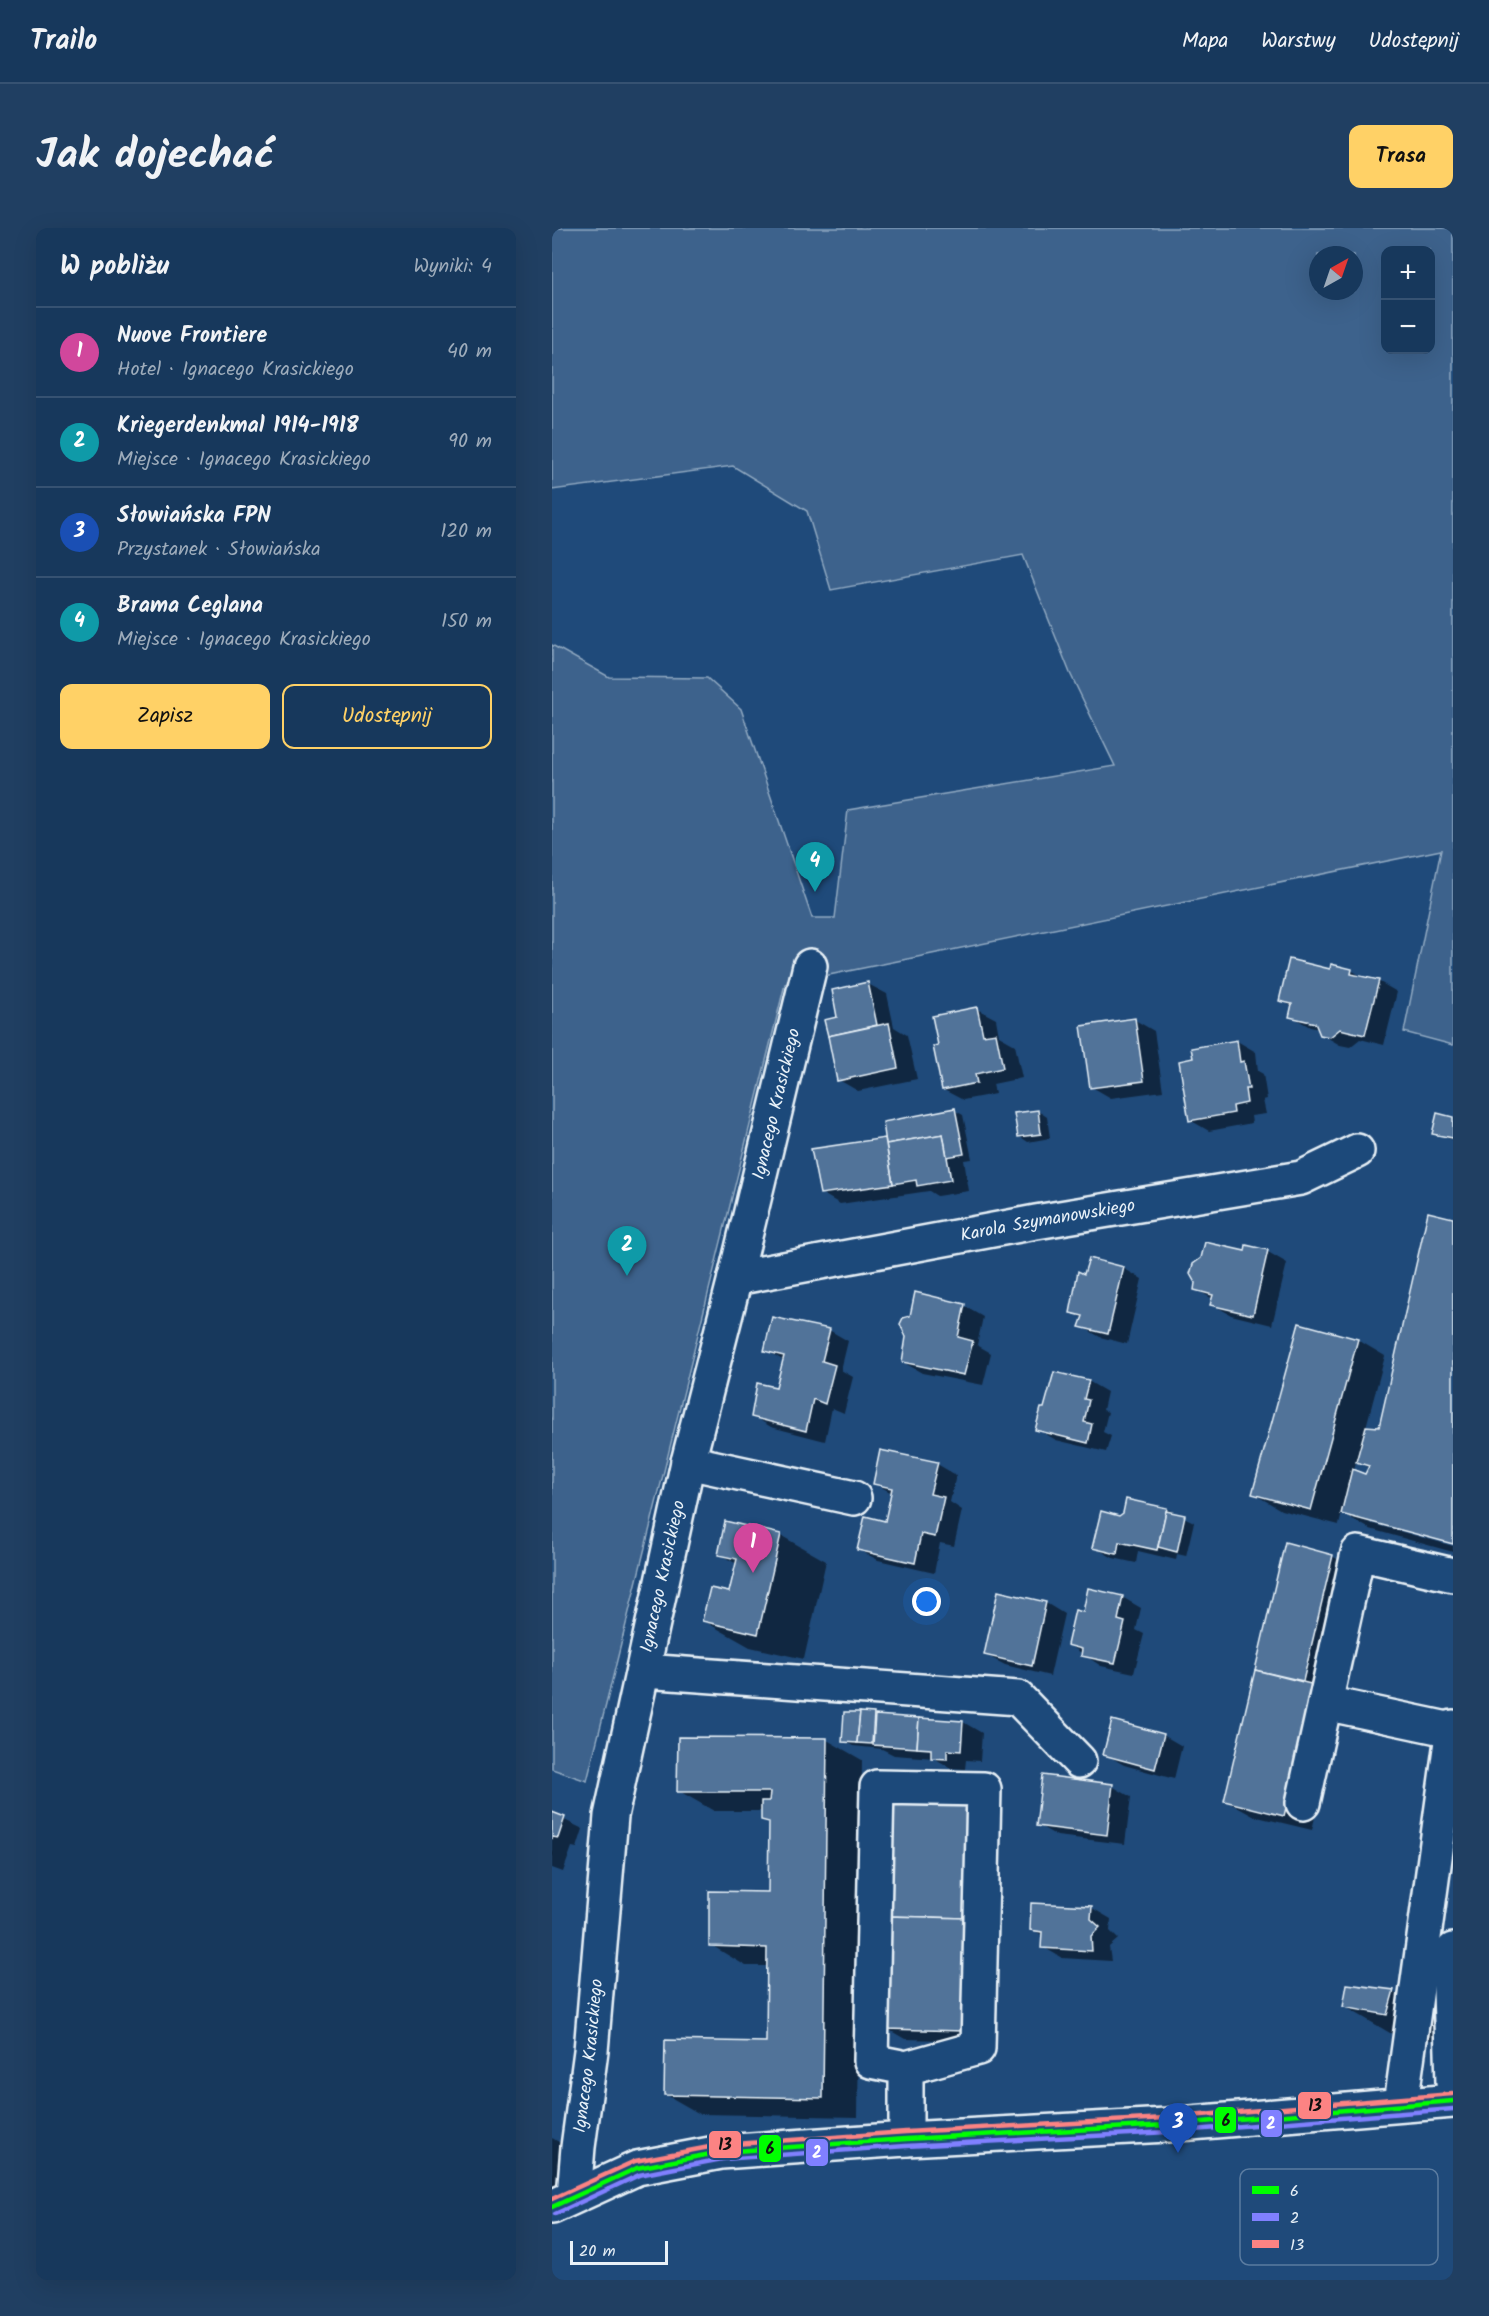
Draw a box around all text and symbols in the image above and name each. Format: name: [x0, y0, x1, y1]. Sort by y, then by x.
text: Trailo: [30, 19, 97, 64]
text: Mapa: [1182, 25, 1228, 58]
text: Warstwy: [1261, 25, 1336, 58]
text: Udostępnij: [1369, 25, 1459, 58]
text: Jak dojechać: [36, 123, 274, 190]
button: Trasa: [1349, 125, 1453, 188]
text: W pobliżu: [60, 246, 169, 288]
north arrow: [1309, 246, 1363, 300]
map controls: [1381, 246, 1435, 354]
button: +: [1381, 246, 1435, 300]
text: Wyniki: 4: [413, 251, 492, 283]
button: −: [1381, 300, 1435, 354]
text: Nuove Frontiere: [117, 319, 267, 354]
text: 1: [76, 336, 83, 368]
text: 40 m: [447, 336, 492, 368]
text: Hotel · Ignacego Krasickiego: [117, 354, 354, 386]
text: Kriegerdenkmal 1914-1918: [117, 409, 359, 444]
text: 2: [74, 426, 85, 458]
text: 90 m: [448, 426, 492, 458]
text: Miejsce · Ignacego Krasickiego: [117, 444, 371, 476]
text: Słowiańska FPN: [117, 499, 271, 534]
text: 3: [74, 516, 85, 548]
text: 120 m: [440, 516, 492, 548]
text: Przystanek · Słowiańska: [117, 534, 321, 566]
text: Brama Ceglana: [117, 589, 263, 624]
text: 4: [74, 606, 85, 638]
text: 150 m: [441, 606, 492, 638]
text: Miejsce · Ignacego Krasickiego: [117, 624, 371, 656]
button: Zapisz: [60, 684, 270, 749]
button: Udostępnij: [282, 684, 492, 749]
pin: 4: [796, 842, 834, 892]
street label: Ignacego Krasickiego: [745, 1025, 809, 1183]
street label: Karola Szymanowskiego: [958, 1191, 1137, 1250]
pin: 2: [608, 1226, 646, 1276]
street label: Ignacego Krasickiego: [632, 1498, 694, 1655]
pin: 1: [734, 1524, 772, 1573]
your location: [912, 1587, 941, 1616]
street label: Ignacego Krasickiego: [566, 1978, 612, 2135]
line badge: 13: [1297, 2091, 1332, 2120]
text: 13: [1308, 2094, 1322, 2119]
pin: 3: [1158, 2104, 1198, 2153]
line badge: 6: [1214, 2106, 1237, 2134]
text: 6: [1222, 2109, 1231, 2134]
line badge: 2: [1260, 2109, 1283, 2138]
text: 2: [1266, 2112, 1276, 2137]
line badge: 13: [708, 2130, 742, 2159]
text: 13: [718, 2133, 732, 2158]
line badge: 6: [758, 2134, 782, 2163]
text: 6: [766, 2137, 775, 2162]
line badge: 2: [805, 2138, 829, 2167]
text: 2: [812, 2141, 822, 2166]
legend: [1240, 2169, 1438, 2265]
text: 6: [1290, 2179, 1299, 2204]
text: 2: [1290, 2206, 1299, 2231]
text: 13: [1290, 2233, 1304, 2258]
scale bar: [570, 2238, 668, 2266]
text: 20 m: [579, 2239, 615, 2264]

